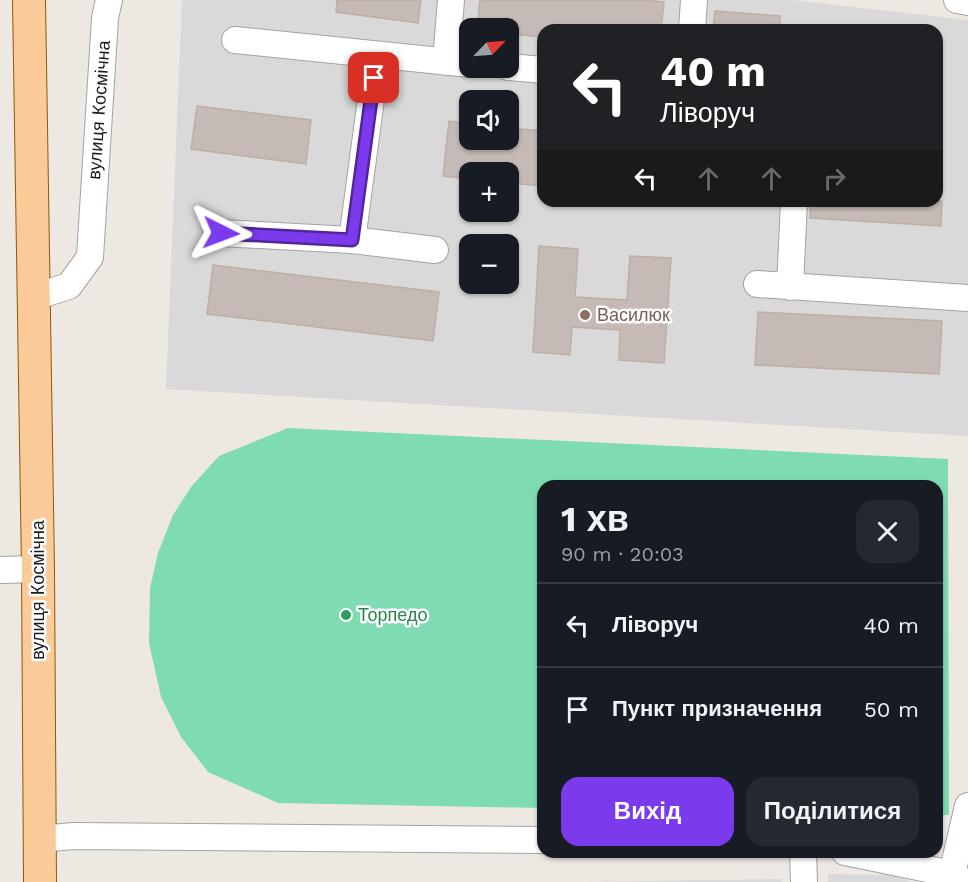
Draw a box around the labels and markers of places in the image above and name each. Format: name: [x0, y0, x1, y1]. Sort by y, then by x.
pin: [348, 52, 399, 103]
place label: Василюк: [597, 304, 670, 325]
marker: Василюк: [578, 308, 592, 322]
place label: Торпедо: [358, 604, 428, 625]
marker: Торпедо: [339, 608, 353, 622]

